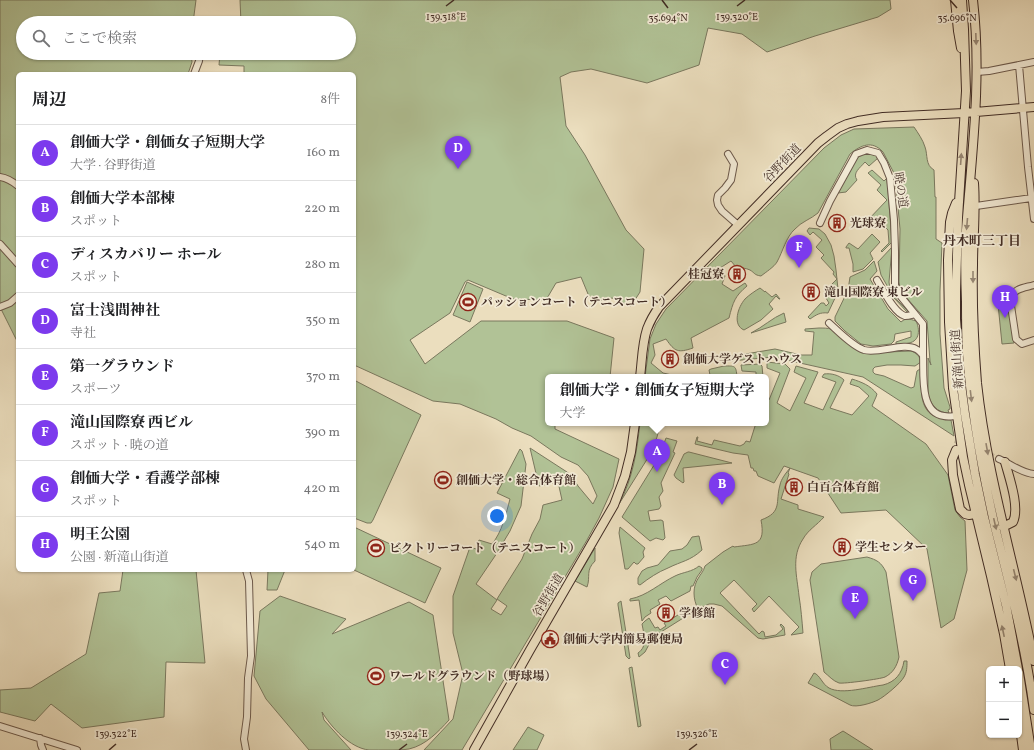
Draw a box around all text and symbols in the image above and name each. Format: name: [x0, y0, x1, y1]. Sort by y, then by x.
text: 139.318°E: [426, 10, 466, 24]
text: 139.320°E: [716, 10, 758, 24]
text: 35.694°N: [648, 11, 688, 25]
text: 35.696°N: [937, 11, 977, 25]
search box: [16, 16, 356, 60]
icon: search: [30, 27, 52, 49]
text: ここで検索: [62, 29, 137, 50]
one-way arrow: [972, 33, 979, 45]
text: 周辺: [32, 89, 66, 112]
text: 8件: [320, 91, 340, 109]
text: 創価大学・創価女子短期大学: [70, 133, 265, 154]
pin: D: [445, 136, 471, 169]
street label: 谷野街道: [760, 141, 805, 187]
text: A: [40, 144, 50, 162]
text: 160 m: [306, 144, 340, 162]
one-way arrow: [958, 153, 965, 165]
text: 大学 · 谷野街道: [70, 157, 156, 175]
street label: 暁の道: [889, 171, 911, 209]
text: 創価大学本部棟: [70, 189, 175, 210]
text: B: [41, 200, 49, 218]
text: 220 m: [304, 200, 340, 218]
text: スポット: [70, 213, 122, 231]
building icon: 光球寮: [827, 213, 847, 233]
place label: 光球寮: [850, 216, 886, 232]
one-way arrow: [963, 218, 970, 231]
district label: 丹木町三丁目: [943, 233, 1021, 251]
pin: F: [786, 235, 812, 268]
text: ディスカバリー ホール: [70, 245, 222, 266]
text: C: [41, 256, 49, 274]
text: 280 m: [304, 256, 340, 274]
building icon: 桂冠寮: [727, 264, 747, 284]
place label: 桂冠寮: [688, 267, 724, 283]
text: スポット: [70, 269, 122, 287]
one-way arrow: [970, 271, 976, 284]
building icon: 滝山国際寮 東ビル: [801, 282, 821, 302]
place label: 滝山国際寮 東ビル: [824, 285, 922, 301]
pin: H: [992, 285, 1018, 318]
sports icon: パッションコート（テニスコート）: [458, 292, 478, 312]
place label: パッションコート（テニスコート）: [481, 295, 672, 311]
text: 富士浅間神社: [70, 301, 160, 322]
text: D: [40, 312, 50, 330]
text: 350 m: [305, 312, 340, 330]
text: 寺社: [70, 325, 96, 343]
street label: 新滝山街道: [948, 328, 968, 389]
building icon: 創価大学ゲストハウス: [660, 349, 680, 369]
place label: 創価大学ゲストハウス: [683, 352, 802, 368]
text: 第一グラウンド: [70, 357, 175, 378]
text: E: [41, 368, 49, 386]
text: 370 m: [306, 368, 340, 386]
popup: [545, 374, 769, 426]
text: スポーツ: [70, 381, 121, 399]
text: 創価大学・創価女子短期大学: [559, 381, 755, 402]
one-way arrow: [968, 390, 975, 402]
text: 大学: [559, 405, 586, 423]
text: 滝山国際寮 西ビル: [70, 413, 193, 434]
text: F: [41, 424, 49, 442]
text: 390 m: [305, 424, 340, 442]
text: スポット · 暁の道: [70, 437, 169, 455]
pin: A: [644, 439, 670, 472]
one-way arrow: [984, 442, 990, 455]
text: 創価大学・看護学部棟: [70, 469, 220, 490]
sports icon: 創価大学・総合体育館: [433, 470, 453, 490]
pin: B: [709, 472, 735, 505]
place label: 創価大学・総合体育館: [456, 473, 576, 489]
building icon: 白百合体育館: [784, 477, 804, 497]
text: G: [40, 480, 50, 498]
text: 420 m: [303, 480, 340, 498]
place label: 白百合体育館: [807, 480, 879, 496]
text: スポット: [70, 493, 122, 511]
your location: [487, 506, 507, 526]
one-way arrow: [992, 518, 998, 530]
text: 明王公園: [70, 525, 130, 546]
text: H: [40, 536, 50, 554]
text: 540 m: [304, 536, 340, 554]
building icon: 学生センター: [832, 537, 852, 557]
sports icon: ビクトリーコート（テニスコート）: [366, 538, 386, 558]
place label: 学生センター: [855, 540, 927, 556]
place label: ビクトリーコート（テニスコート）: [389, 541, 581, 557]
text: 公園 · 新滝山街道: [70, 549, 169, 567]
pin: G: [900, 568, 926, 601]
one-way arrow: [1013, 569, 1019, 582]
street label: 谷野街道: [530, 571, 568, 620]
pin: E: [842, 586, 868, 619]
building icon: 学修館: [656, 603, 676, 623]
place label: 学修館: [679, 606, 715, 622]
one-way arrow: [1000, 625, 1006, 637]
public building icon: 創価大学内簡易郵便局: [540, 629, 560, 649]
place label: 創価大学内簡易郵便局: [563, 632, 683, 648]
pin: C: [712, 652, 738, 685]
sports icon: ワールドグラウンド（野球場）: [366, 666, 386, 686]
map controls: [986, 666, 1022, 738]
button: +: [986, 666, 1022, 702]
place label: ワールドグラウンド（野球場）: [389, 669, 557, 685]
button: −: [986, 702, 1022, 738]
text: 139.322°E: [95, 727, 137, 741]
text: 139.324°E: [386, 727, 428, 741]
text: 139.326°E: [676, 727, 718, 741]

